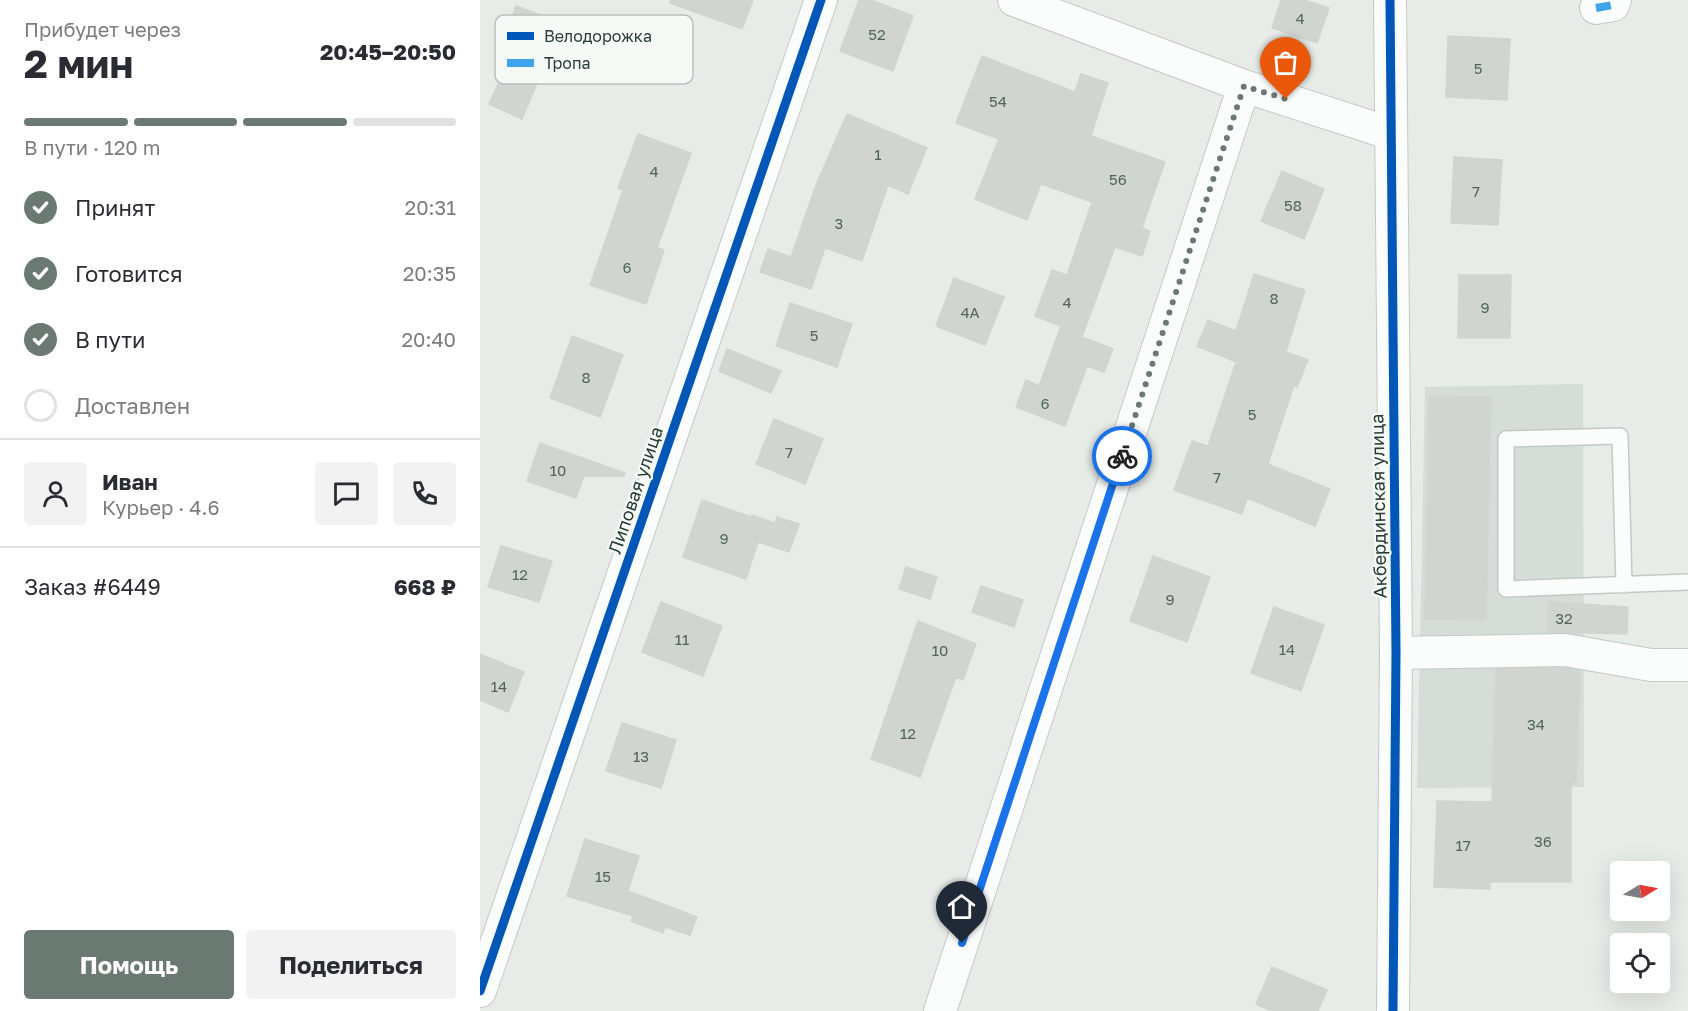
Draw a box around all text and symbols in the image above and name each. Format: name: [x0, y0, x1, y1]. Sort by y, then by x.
house number: 4: [1295, 9, 1305, 27]
legend: [495, 15, 693, 84]
text: Прибудет через: [24, 17, 181, 41]
house number: 52: [868, 25, 886, 43]
text: Велодорожка: [544, 26, 652, 46]
pin: [1260, 37, 1311, 99]
text: 20:45–20:50: [320, 38, 456, 65]
text: 2 мин: [24, 40, 133, 87]
icon: bag: [1269, 46, 1302, 79]
text: Тропа: [544, 53, 591, 73]
house number: 5: [1474, 59, 1482, 77]
house number: 54: [989, 92, 1007, 110]
text: В пути · 120 m: [24, 135, 160, 159]
house number: 1: [874, 145, 882, 163]
house number: 4: [649, 162, 659, 180]
house number: 56: [1109, 170, 1127, 188]
house number: 7: [1472, 182, 1480, 200]
icon: check: [24, 191, 57, 224]
text: Принят: [75, 194, 155, 221]
text: 20:31: [405, 195, 456, 219]
house number: 58: [1284, 196, 1302, 214]
house number: 3: [835, 214, 843, 232]
icon: check: [24, 257, 57, 290]
house number: 6: [622, 258, 632, 276]
text: Готовится: [75, 260, 183, 287]
text: 20:35: [403, 261, 456, 285]
house number: 8: [1269, 289, 1279, 307]
house number: 4: [1062, 293, 1072, 311]
house number: 9: [1480, 298, 1490, 316]
house number: 4А: [960, 303, 980, 321]
icon: check: [24, 323, 57, 356]
text: В пути: [75, 326, 145, 353]
house number: 5: [810, 326, 818, 344]
text: 20:40: [401, 327, 456, 351]
house number: 8: [581, 368, 591, 386]
text: Доставлен: [75, 392, 190, 419]
house number: 6: [1040, 394, 1050, 412]
house number: 5: [1248, 405, 1256, 423]
street label: Акбердинская улица: [1365, 413, 1391, 599]
street label: Липовая улица: [603, 423, 667, 557]
courier: [1092, 426, 1152, 486]
icon: bike: [1106, 440, 1139, 473]
house number: 7: [785, 443, 793, 461]
house number: 10: [550, 461, 566, 479]
button: person: [24, 462, 87, 525]
button: chat: [315, 462, 378, 525]
button: phone: [393, 462, 456, 525]
text: Иван: [102, 468, 158, 495]
house number: 7: [1213, 468, 1221, 486]
text: Курьер · 4.6: [102, 495, 220, 519]
house number: 9: [719, 529, 729, 547]
house number: 12: [512, 565, 528, 583]
text: Заказ #6449: [24, 573, 161, 600]
text: 668 ₽: [394, 573, 456, 600]
house number: 9: [1165, 590, 1175, 608]
house number: 32: [1555, 609, 1573, 627]
house number: 11: [675, 630, 689, 648]
house number: 14: [1279, 640, 1295, 658]
house number: 10: [932, 641, 948, 659]
house number: 14: [491, 677, 507, 695]
house number: 34: [1527, 715, 1545, 733]
house number: 12: [900, 724, 916, 742]
house number: 13: [633, 747, 649, 765]
house number: 36: [1534, 832, 1552, 850]
house number: 17: [1455, 836, 1471, 854]
north arrow: [1610, 861, 1670, 921]
map controls: [1610, 861, 1670, 993]
house number: 15: [595, 867, 611, 885]
pin: [936, 881, 987, 943]
icon: home: [945, 890, 978, 923]
button: Помощь: [24, 930, 234, 999]
button: Поделиться: [246, 930, 456, 999]
button: locate: [1610, 933, 1670, 993]

